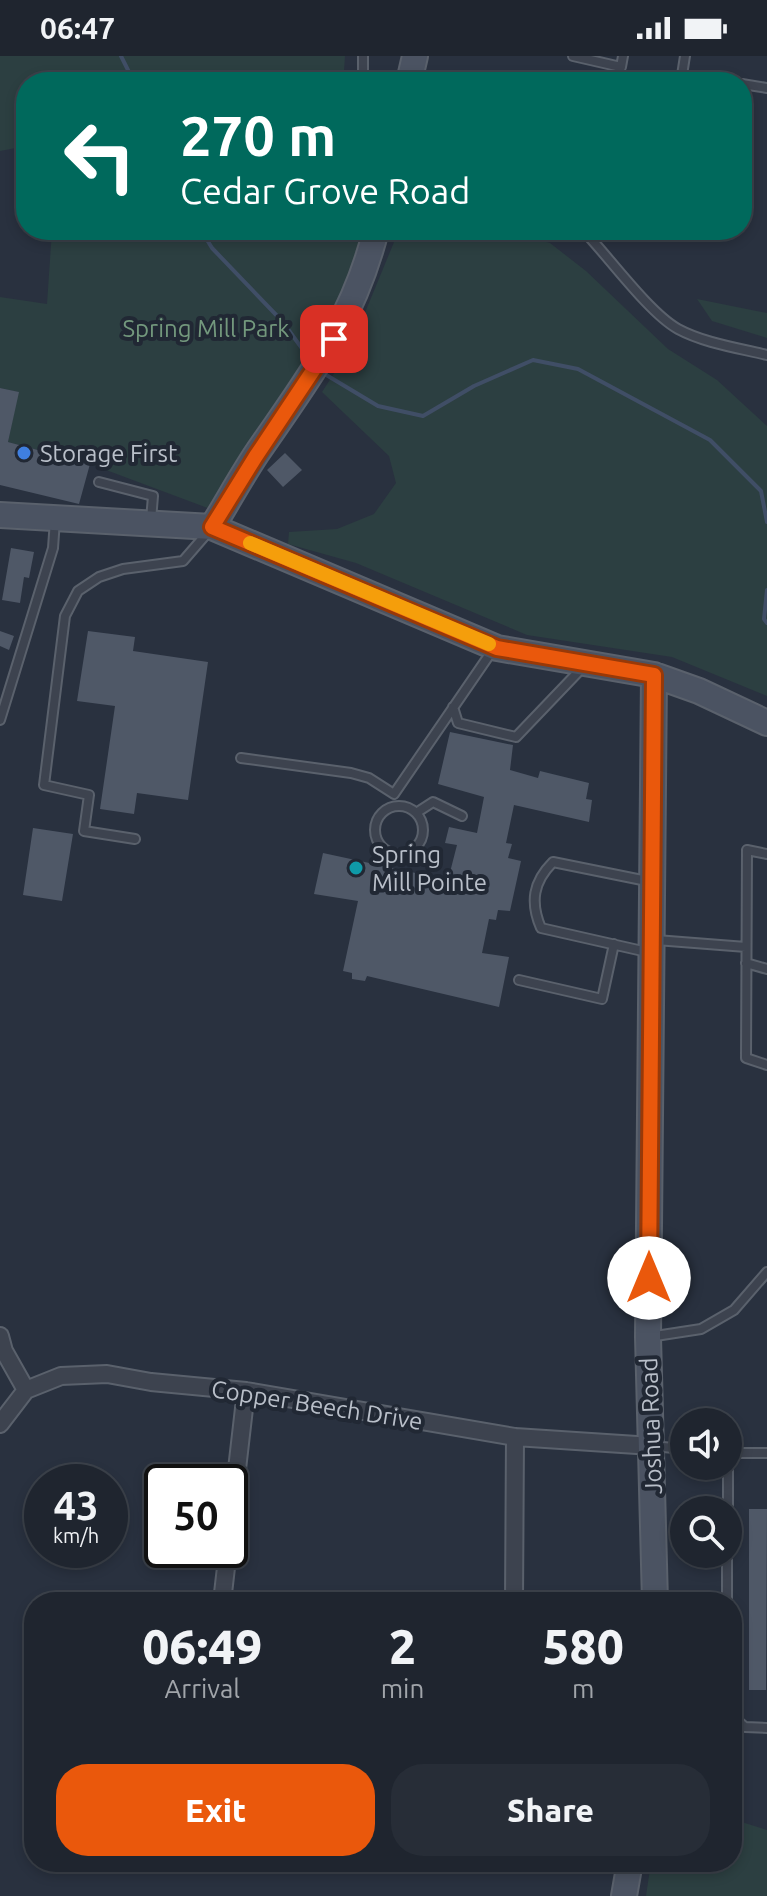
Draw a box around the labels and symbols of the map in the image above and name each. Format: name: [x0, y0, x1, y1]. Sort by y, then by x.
pin: [300, 305, 368, 373]
park label: Spring Mill Park: [123, 315, 290, 342]
place label: Storage First: [40, 440, 178, 467]
marker: Storage First: [15, 444, 33, 462]
place label: Spring Mill Pointe: [372, 841, 487, 896]
marker: Spring Mill Pointe: [347, 859, 365, 877]
position arrow: [607, 1236, 691, 1320]
street label: Joshua Road: [635, 1357, 667, 1495]
street label: Copper Beech Drive: [209, 1375, 425, 1435]
speed limit sign: 50: [144, 1464, 248, 1568]

